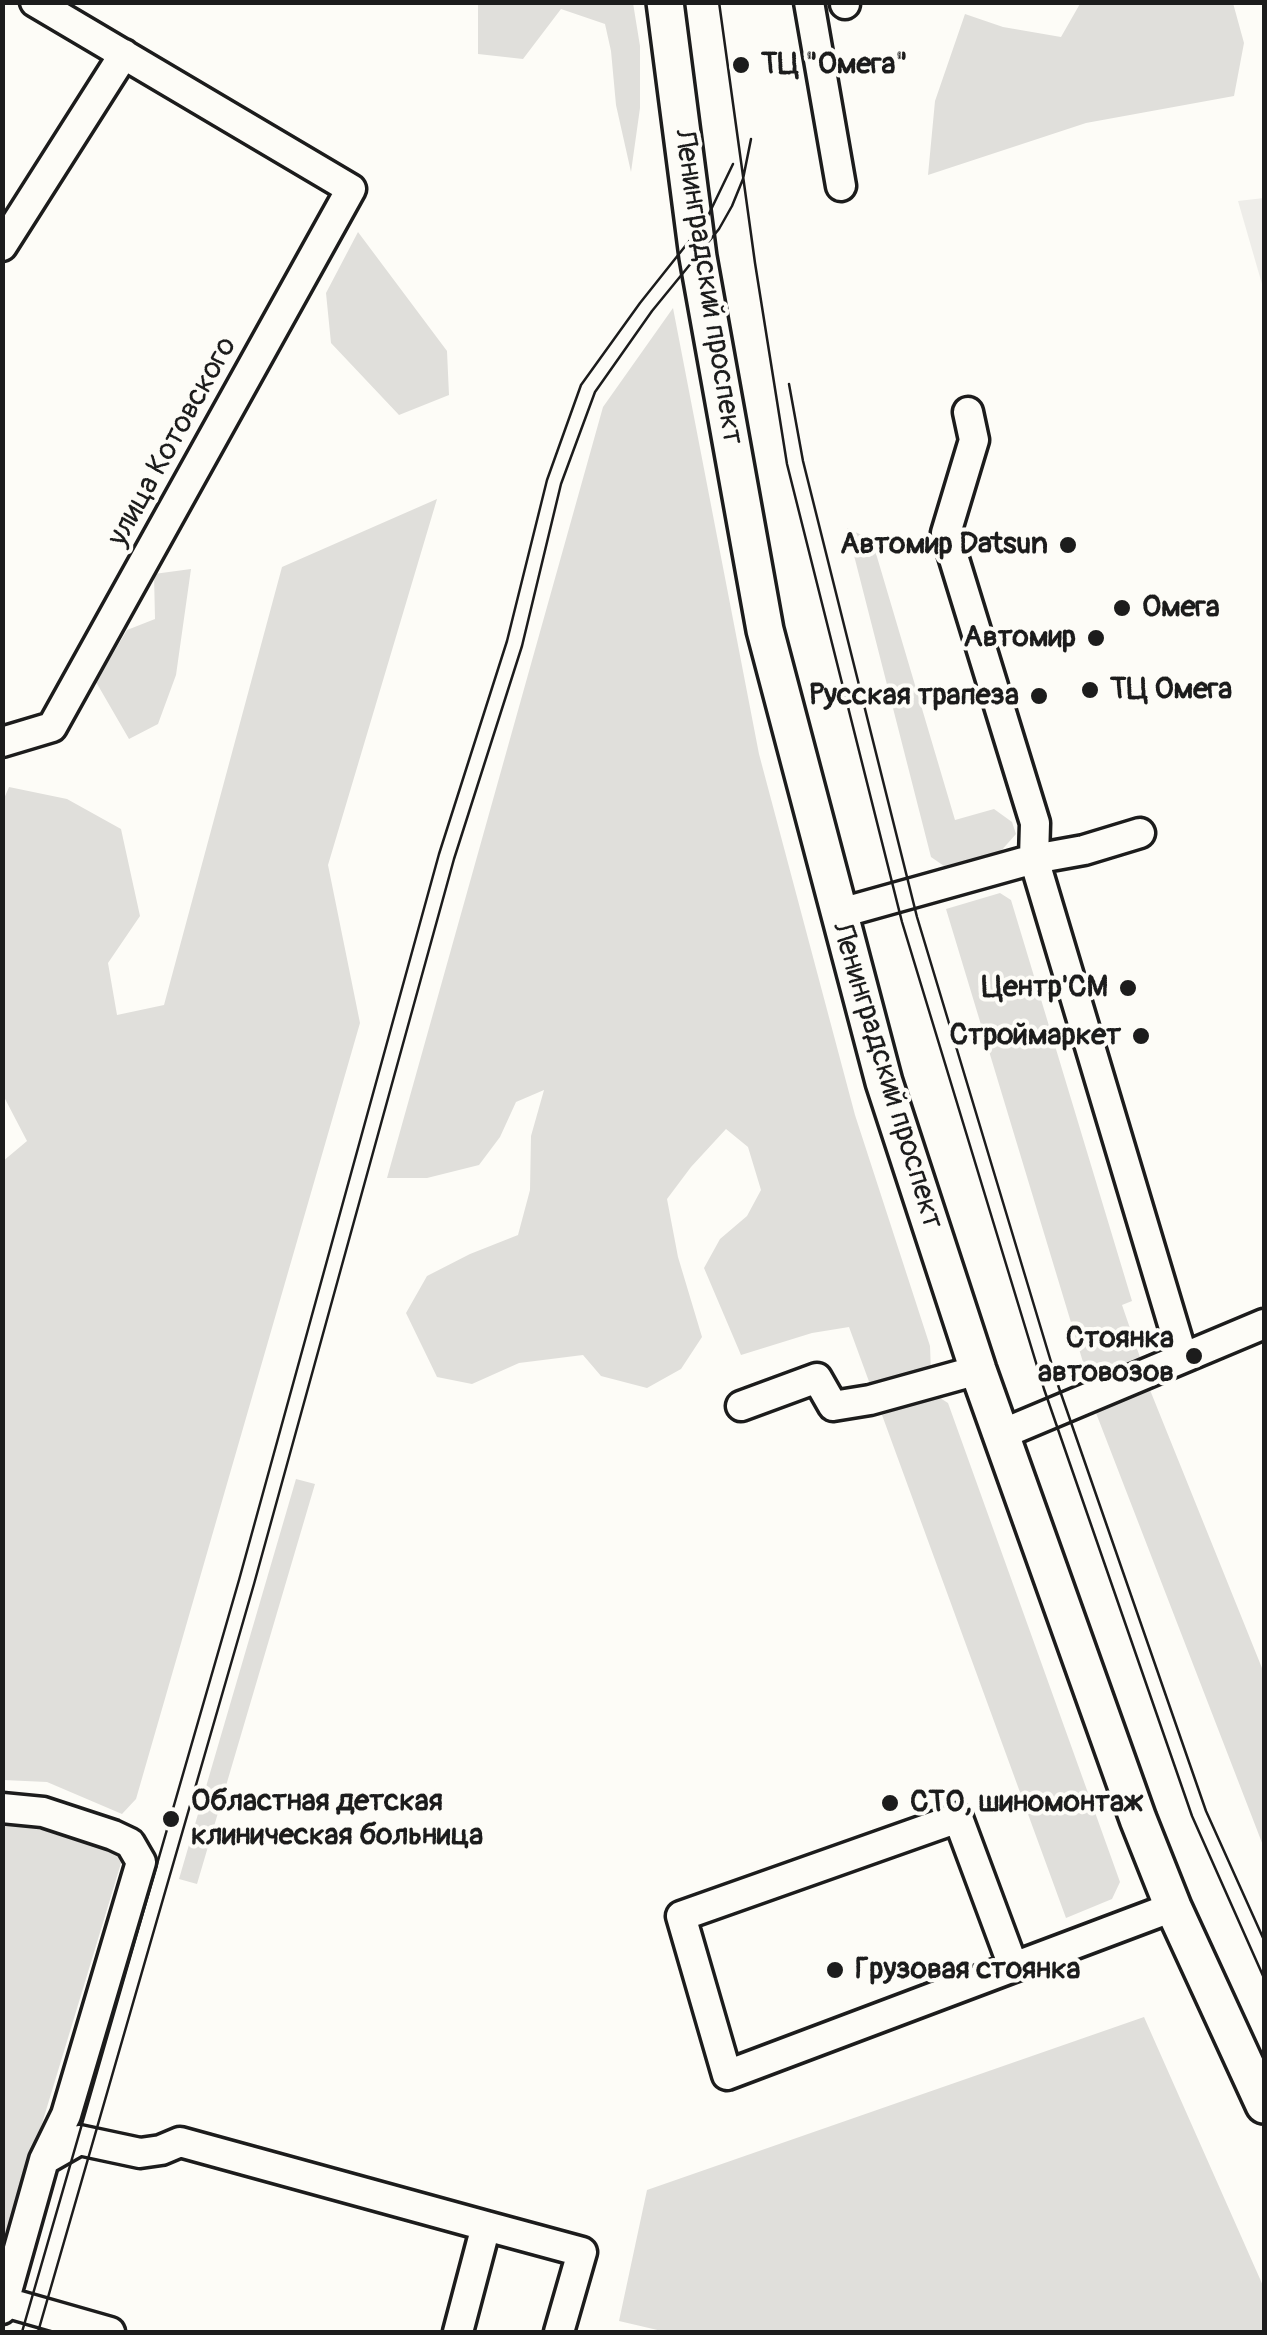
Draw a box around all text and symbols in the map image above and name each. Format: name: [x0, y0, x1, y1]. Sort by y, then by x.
place label: ТЦ "Омега": [761, 47, 908, 83]
marker: ТЦ "Омега": [730, 54, 752, 76]
street label: Ленинградский проспект: [664, 127, 750, 447]
street label: улица Котовского: [101, 331, 245, 553]
place label: Автомир Datsun: [840, 527, 1048, 563]
marker: Автомир Datsun: [1057, 534, 1079, 556]
place label: Омега: [1142, 590, 1220, 626]
marker: Омега: [1111, 597, 1133, 619]
place label: Автомир: [963, 620, 1076, 656]
marker: Автомир: [1085, 627, 1107, 649]
place label: ТЦ Омега: [1110, 672, 1232, 708]
place label: Русская трапеза: [809, 678, 1019, 714]
marker: ТЦ Омега: [1079, 679, 1101, 701]
marker: Русская трапеза: [1028, 685, 1050, 707]
street label: Ленинградский проспект: [822, 918, 950, 1234]
place label: Центр'СМ: [982, 970, 1108, 1006]
marker: Центр'СМ: [1117, 977, 1139, 999]
place label: Строймаркет: [950, 1018, 1121, 1054]
marker: Строймаркет: [1130, 1025, 1152, 1047]
place label: Стоянка автовозов: [1038, 1321, 1174, 1392]
marker: Стоянка автовозов: [1183, 1345, 1205, 1367]
place label: Областная детская клиническая больница: [191, 1784, 483, 1854]
place label: СТО, шиномонтаж: [910, 1785, 1143, 1821]
marker: СТО, шиномонтаж: [879, 1792, 901, 1814]
marker: Областная детская клиническая больница: [160, 1808, 182, 1830]
place label: Грузовая стоянка: [855, 1952, 1081, 1988]
marker: Грузовая стоянка: [824, 1959, 846, 1981]

